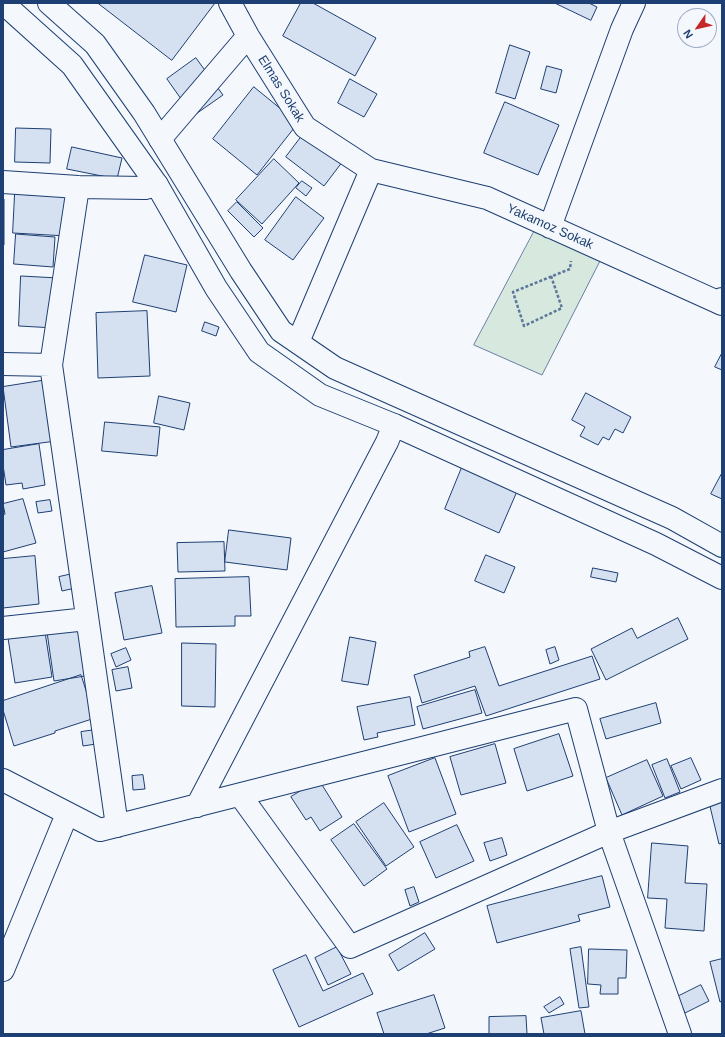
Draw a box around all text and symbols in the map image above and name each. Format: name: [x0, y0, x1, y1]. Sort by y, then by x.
north arrow: [677, 8, 717, 48]
text: N: [681, 28, 695, 41]
street label: Elmas Sokak: [254, 53, 308, 125]
street label: Yakamoz Sokak: [504, 201, 596, 253]

